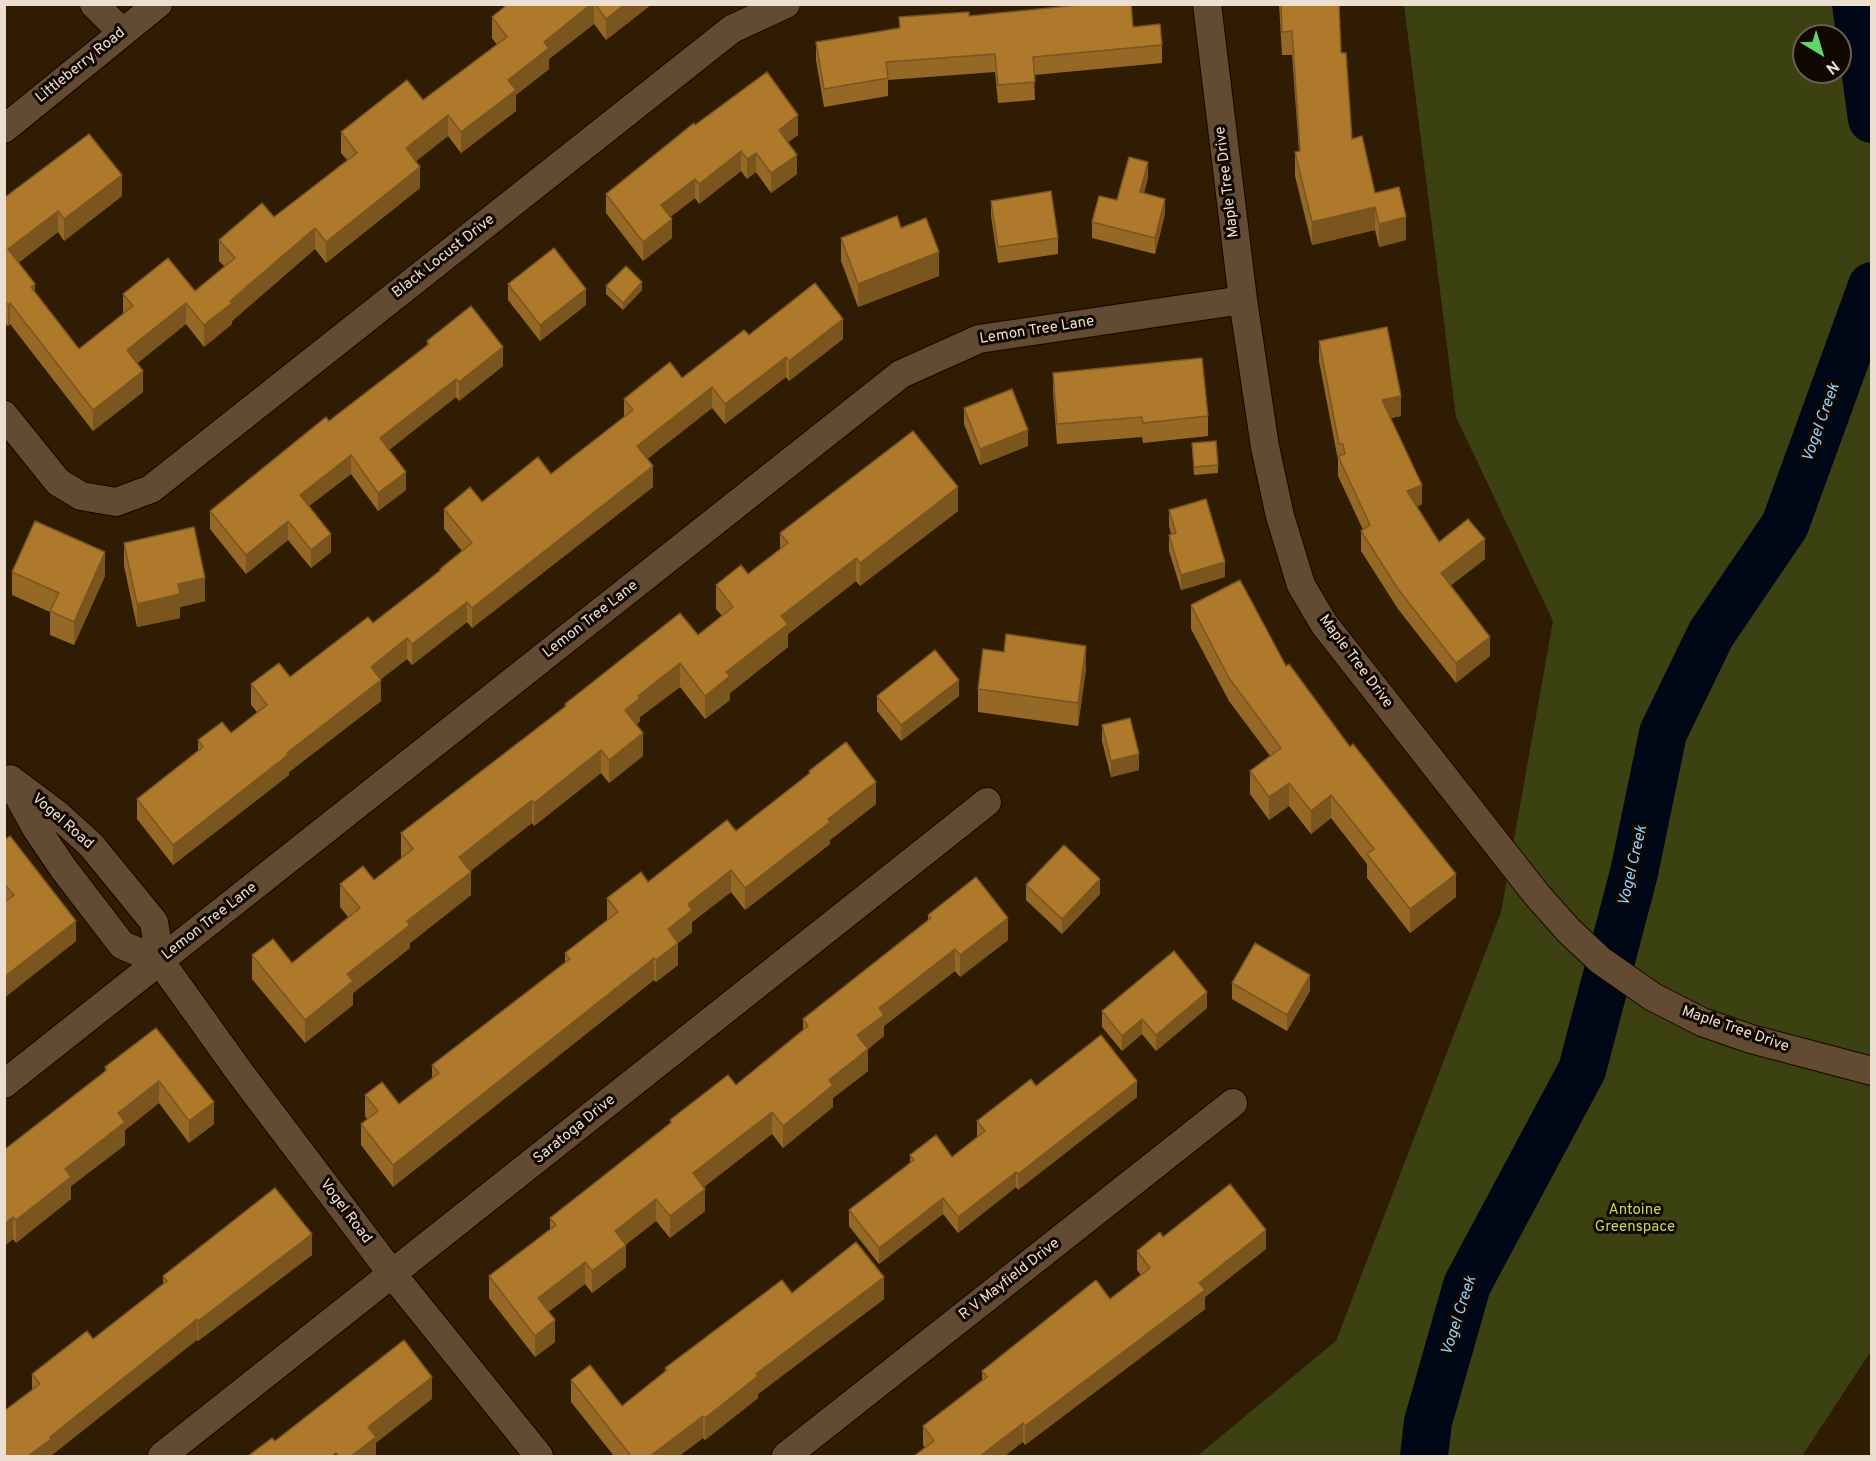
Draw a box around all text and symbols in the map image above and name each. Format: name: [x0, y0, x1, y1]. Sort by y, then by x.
street label: Littleberry Road: [33, 24, 129, 108]
north arrow: [1792, 24, 1852, 84]
text: N: [1821, 55, 1843, 78]
street label: Maple Tree Drive: [1212, 125, 1244, 239]
street label: Black Locust Drive: [389, 211, 499, 303]
street label: Lemon Tree Lane: [978, 313, 1096, 349]
water label: Vogel Creek: [1799, 381, 1845, 465]
street label: Lemon Tree Lane: [540, 577, 642, 663]
street label: Maple Tree Drive: [1314, 612, 1396, 712]
street label: Vogel Road: [28, 790, 96, 854]
water label: Vogel Creek: [1615, 824, 1653, 908]
street label: Lemon Tree Lane: [159, 879, 261, 965]
street label: Maple Tree Drive: [1679, 1003, 1791, 1057]
street label: Saratoga Drive: [531, 1092, 619, 1168]
street label: Vogel Road: [315, 1176, 375, 1248]
park label: Antoine Greenspace: [1595, 1202, 1675, 1237]
street label: R V Mayfield Drive: [956, 1235, 1064, 1325]
water label: Vogel Creek: [1438, 1274, 1482, 1358]

